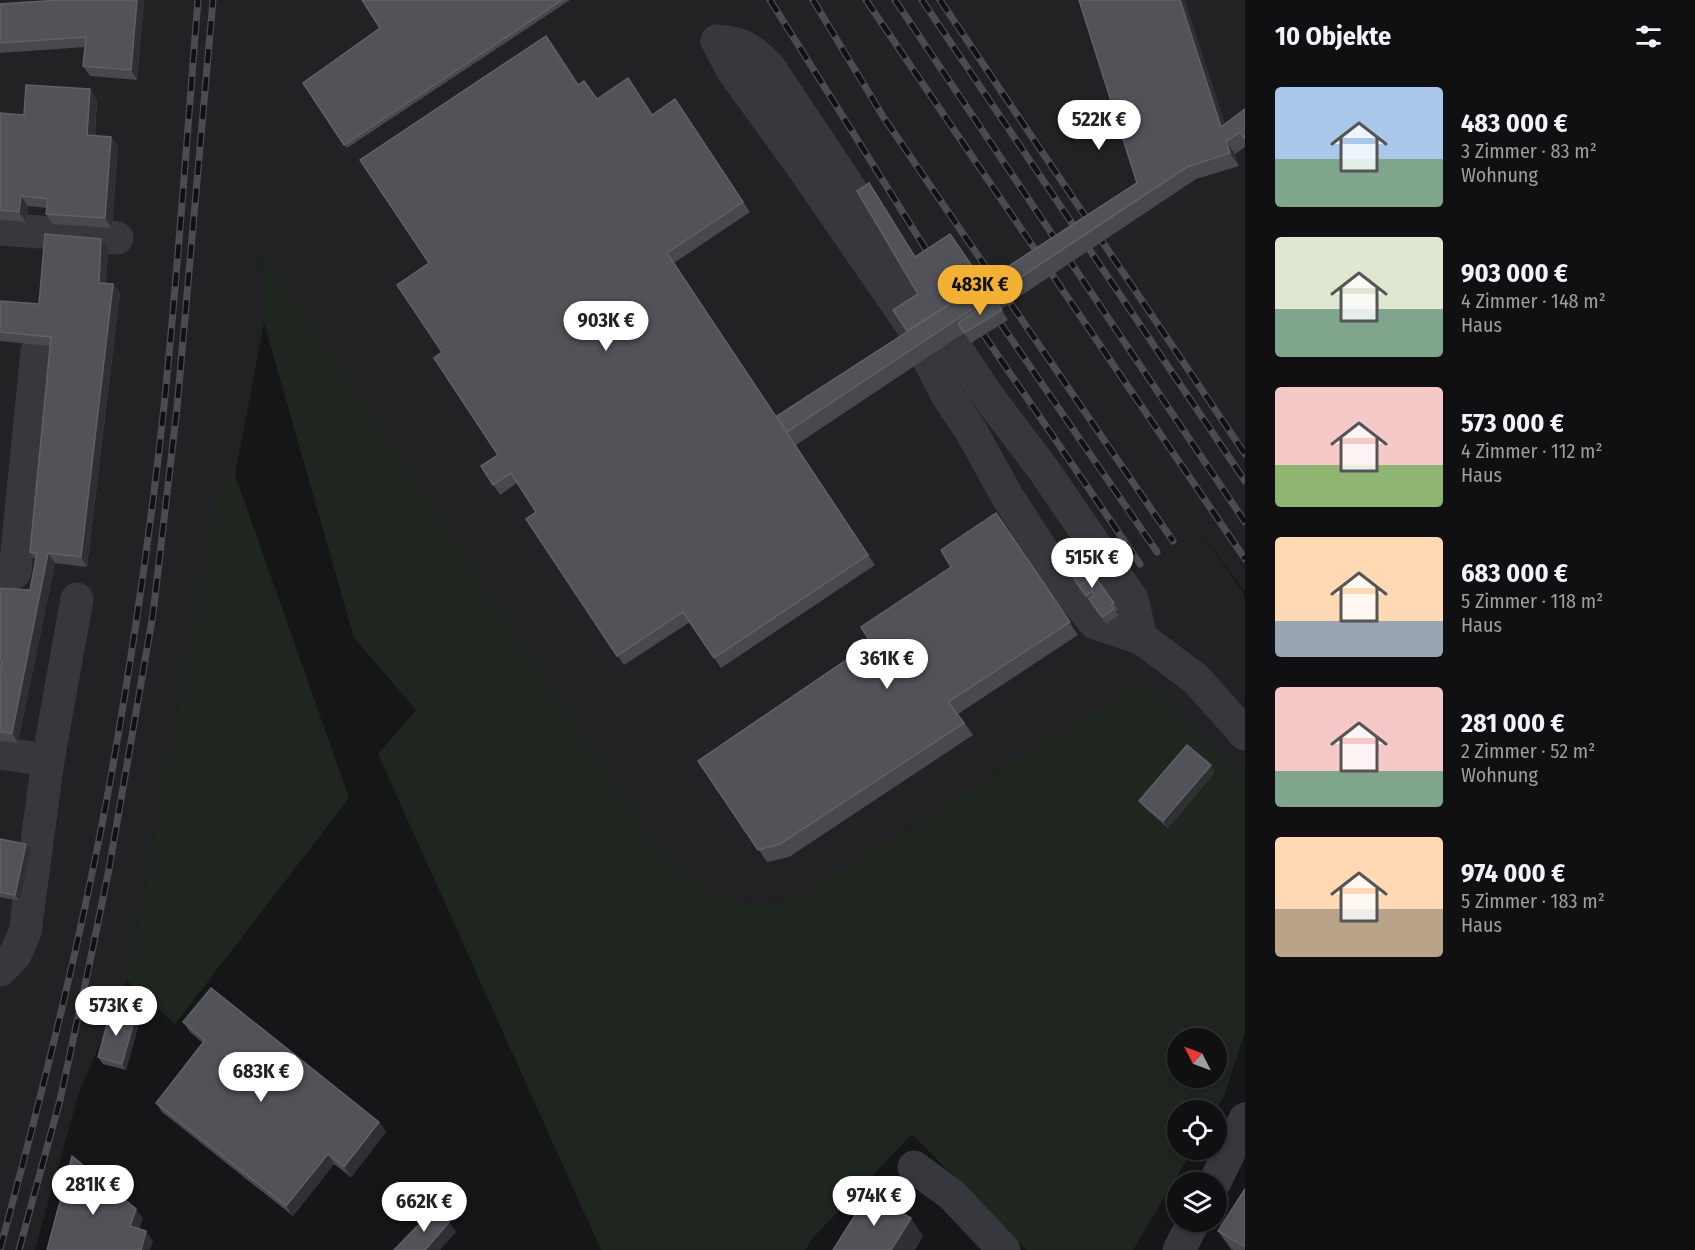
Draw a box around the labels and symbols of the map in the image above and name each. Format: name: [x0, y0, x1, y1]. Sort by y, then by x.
pin: 522K €: [1050, 100, 1148, 151]
pin: 483K €: [931, 265, 1029, 316]
pin: 903K €: [557, 301, 655, 352]
pin: 515K €: [1043, 538, 1141, 589]
pin: 361K €: [838, 639, 936, 690]
pin: 573K €: [67, 986, 165, 1037]
north arrow: [1167, 1028, 1227, 1088]
pin: 683K €: [212, 1052, 310, 1103]
pin: 281K €: [44, 1165, 142, 1216]
pin: 974K €: [825, 1176, 923, 1227]
pin: 662K €: [375, 1182, 473, 1233]

